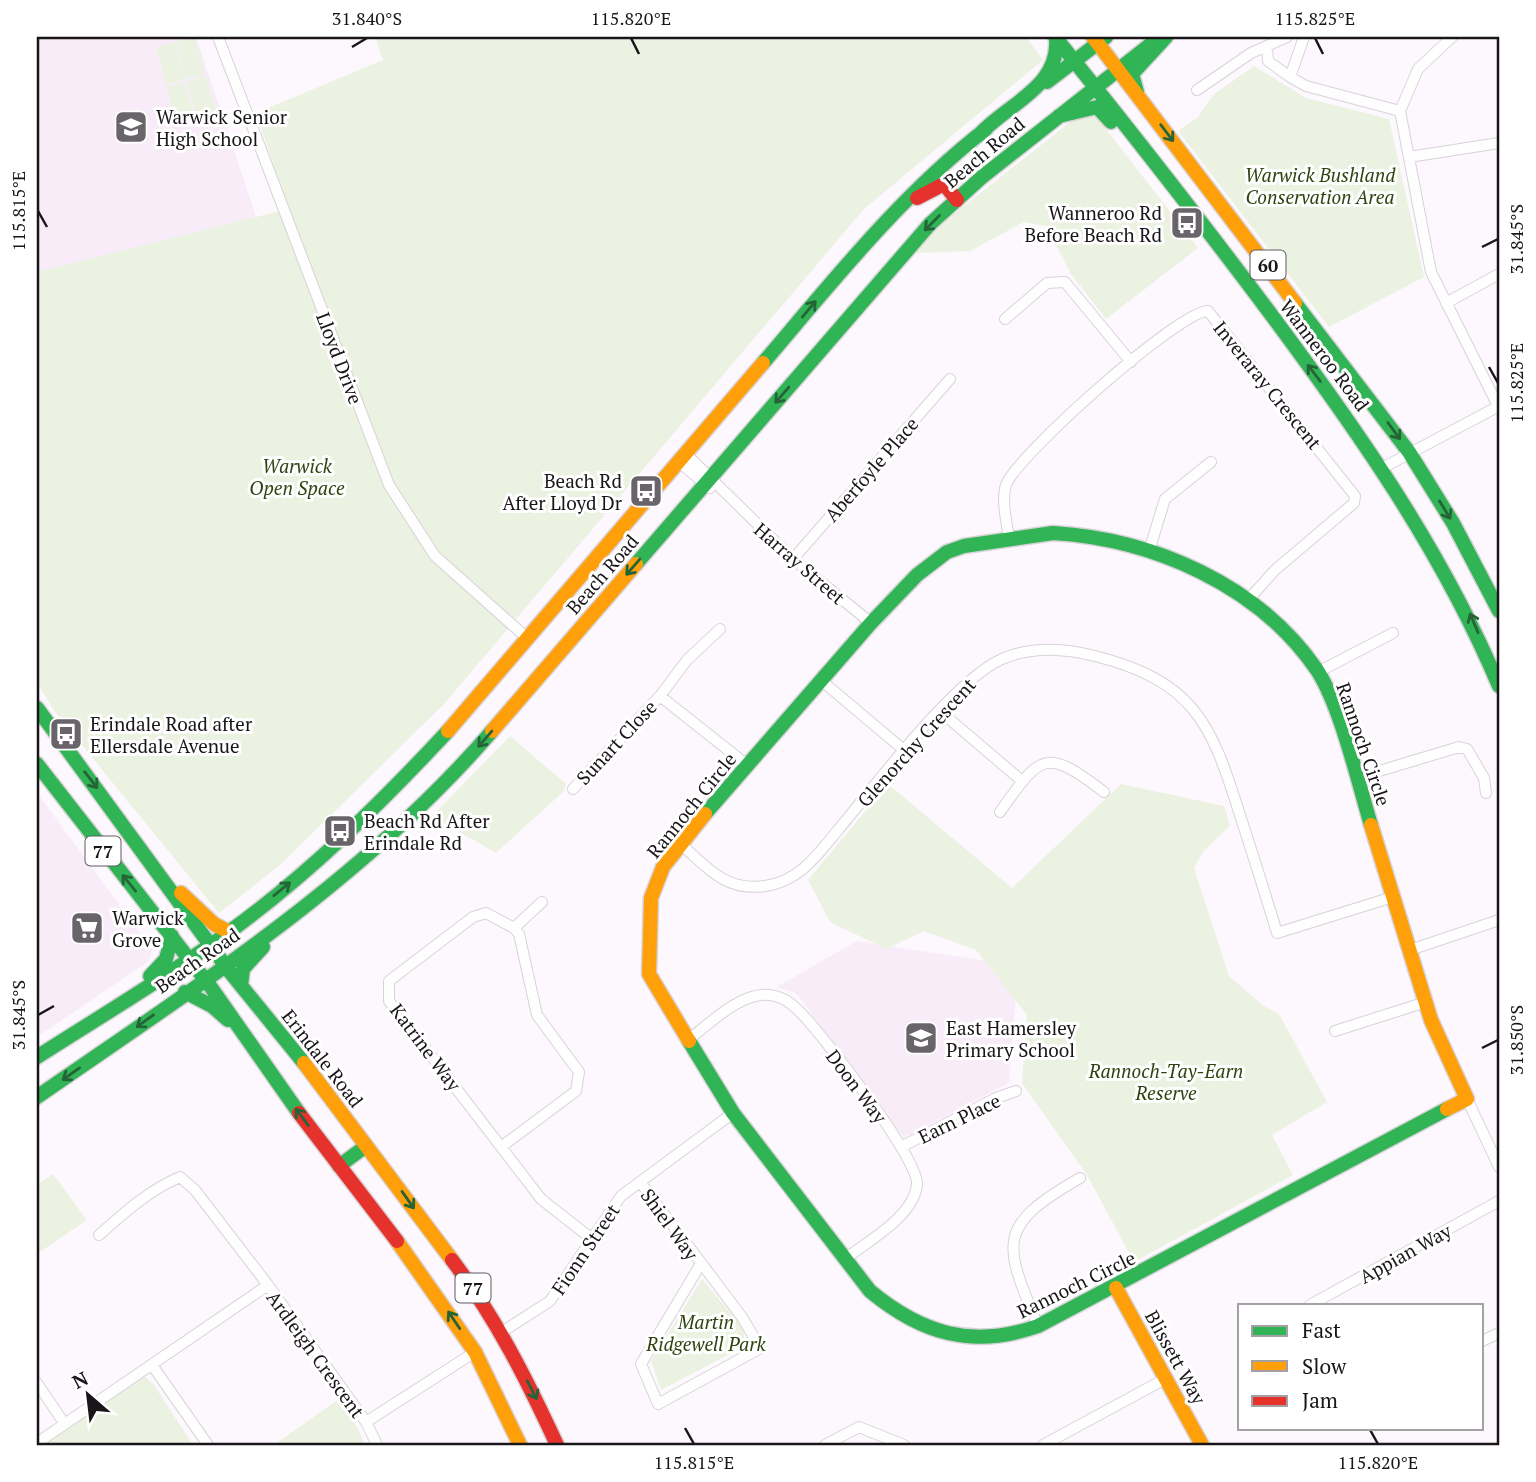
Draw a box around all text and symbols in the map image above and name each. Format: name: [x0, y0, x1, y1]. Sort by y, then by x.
text: 31.840°S: [332, 6, 402, 30]
text: 115.820°E: [591, 6, 671, 30]
text: 115.825°E: [1275, 6, 1355, 30]
place label: Warwick Senior High School: [156, 104, 288, 151]
school or university icon: Warwick Senior High School: [112, 108, 150, 146]
street label: Beach Road: [938, 111, 1030, 193]
one-way arrow: [1159, 124, 1174, 143]
park label: Warwick Bushland Conservation Area: [1245, 162, 1396, 209]
text: 115.815°E: [6, 171, 30, 251]
place label: Wanneroo Rd Before Beach Rd: [1025, 200, 1162, 247]
bus stop icon: Wanneroo Rd Before Beach Rd: [1168, 204, 1206, 242]
text: 31.845°S: [1504, 204, 1528, 274]
one-way arrow: [923, 215, 940, 232]
road number: 60: [1250, 250, 1286, 279]
street label: Wanneroo Road: [1275, 294, 1375, 416]
one-way arrow: [801, 300, 817, 318]
street label: Lloyd Drive: [311, 309, 369, 407]
street label: Inveraray Crescent: [1208, 316, 1328, 454]
text: 115.825°E: [1504, 343, 1528, 423]
one-way arrow: [1307, 364, 1322, 383]
one-way arrow: [774, 385, 790, 403]
street label: Aberfoyle Place: [819, 411, 923, 527]
one-way arrow: [1387, 421, 1402, 440]
park label: Warwick Open Space: [249, 453, 345, 500]
place label: Beach Rd After Lloyd Dr: [502, 468, 623, 515]
bus stop icon: Beach Rd After Lloyd Dr: [627, 472, 665, 510]
one-way arrow: [1438, 499, 1452, 519]
street label: Harray Street: [749, 517, 851, 609]
street label: Beach Road: [560, 529, 644, 619]
one-way arrow: [625, 557, 641, 575]
one-way arrow: [1466, 613, 1479, 635]
street label: Glenorchy Crescent: [851, 672, 981, 812]
street label: Rannoch Circle: [1331, 679, 1397, 809]
street label: Sunart Close: [570, 694, 662, 790]
place label: Erindale Road after Ellersdale Avenue: [90, 711, 253, 758]
bus stop icon: Erindale Road after Ellersdale Avenue: [47, 715, 85, 753]
one-way arrow: [477, 730, 493, 748]
street label: Rannoch Circle: [641, 747, 741, 863]
one-way arrow: [84, 771, 99, 789]
place label: Beach Rd After Erindale Rd: [364, 808, 490, 855]
bus stop icon: Beach Rd After Erindale Rd: [321, 812, 359, 850]
road number: 77: [86, 836, 120, 866]
one-way arrow: [121, 875, 136, 893]
one-way arrow: [273, 881, 291, 897]
place label: Warwick Grove: [112, 905, 184, 952]
supermarket icon: Warwick Grove: [68, 909, 106, 947]
street label: Beach Road: [150, 921, 245, 998]
text: 31.845°S: [6, 980, 30, 1050]
street label: Katrine Way: [385, 998, 467, 1096]
street label: Erindale Road: [277, 1004, 369, 1112]
text: 31.850°S: [1504, 1005, 1528, 1075]
one-way arrow: [136, 1014, 155, 1028]
place label: East Hamersley Primary School: [946, 1015, 1076, 1062]
school or university icon: East Hamersley Primary School: [902, 1019, 940, 1057]
street label: Doon Way: [821, 1044, 893, 1128]
park label: Rannoch-Tay-Earn Reserve: [1088, 1058, 1243, 1105]
one-way arrow: [62, 1067, 81, 1081]
street label: Earn Place: [914, 1087, 1004, 1149]
one-way arrow: [295, 1108, 310, 1126]
street label: Shiel Way: [636, 1183, 705, 1265]
one-way arrow: [401, 1190, 415, 1209]
street label: Fionn Street: [545, 1199, 625, 1299]
street label: Appian Way: [1355, 1217, 1456, 1289]
street label: Rannoch Circle: [1013, 1245, 1139, 1323]
road number: 77: [456, 1274, 490, 1302]
street label: Ardleigh Crescent: [261, 1285, 371, 1423]
legend: [1238, 1304, 1484, 1430]
street label: Blissett Way: [1140, 1306, 1212, 1409]
park label: Martin Ridgewell Park: [645, 1309, 767, 1356]
one-way arrow: [447, 1311, 461, 1331]
text: Fast: [1302, 1316, 1341, 1344]
text: Slow: [1302, 1352, 1347, 1380]
north arrow: [52, 1360, 122, 1430]
text: N: [68, 1365, 93, 1394]
one-way arrow: [526, 1379, 540, 1399]
text: Jam: [1302, 1386, 1338, 1414]
text: 115.815°E: [654, 1450, 734, 1474]
text: 115.820°E: [1338, 1450, 1418, 1474]

